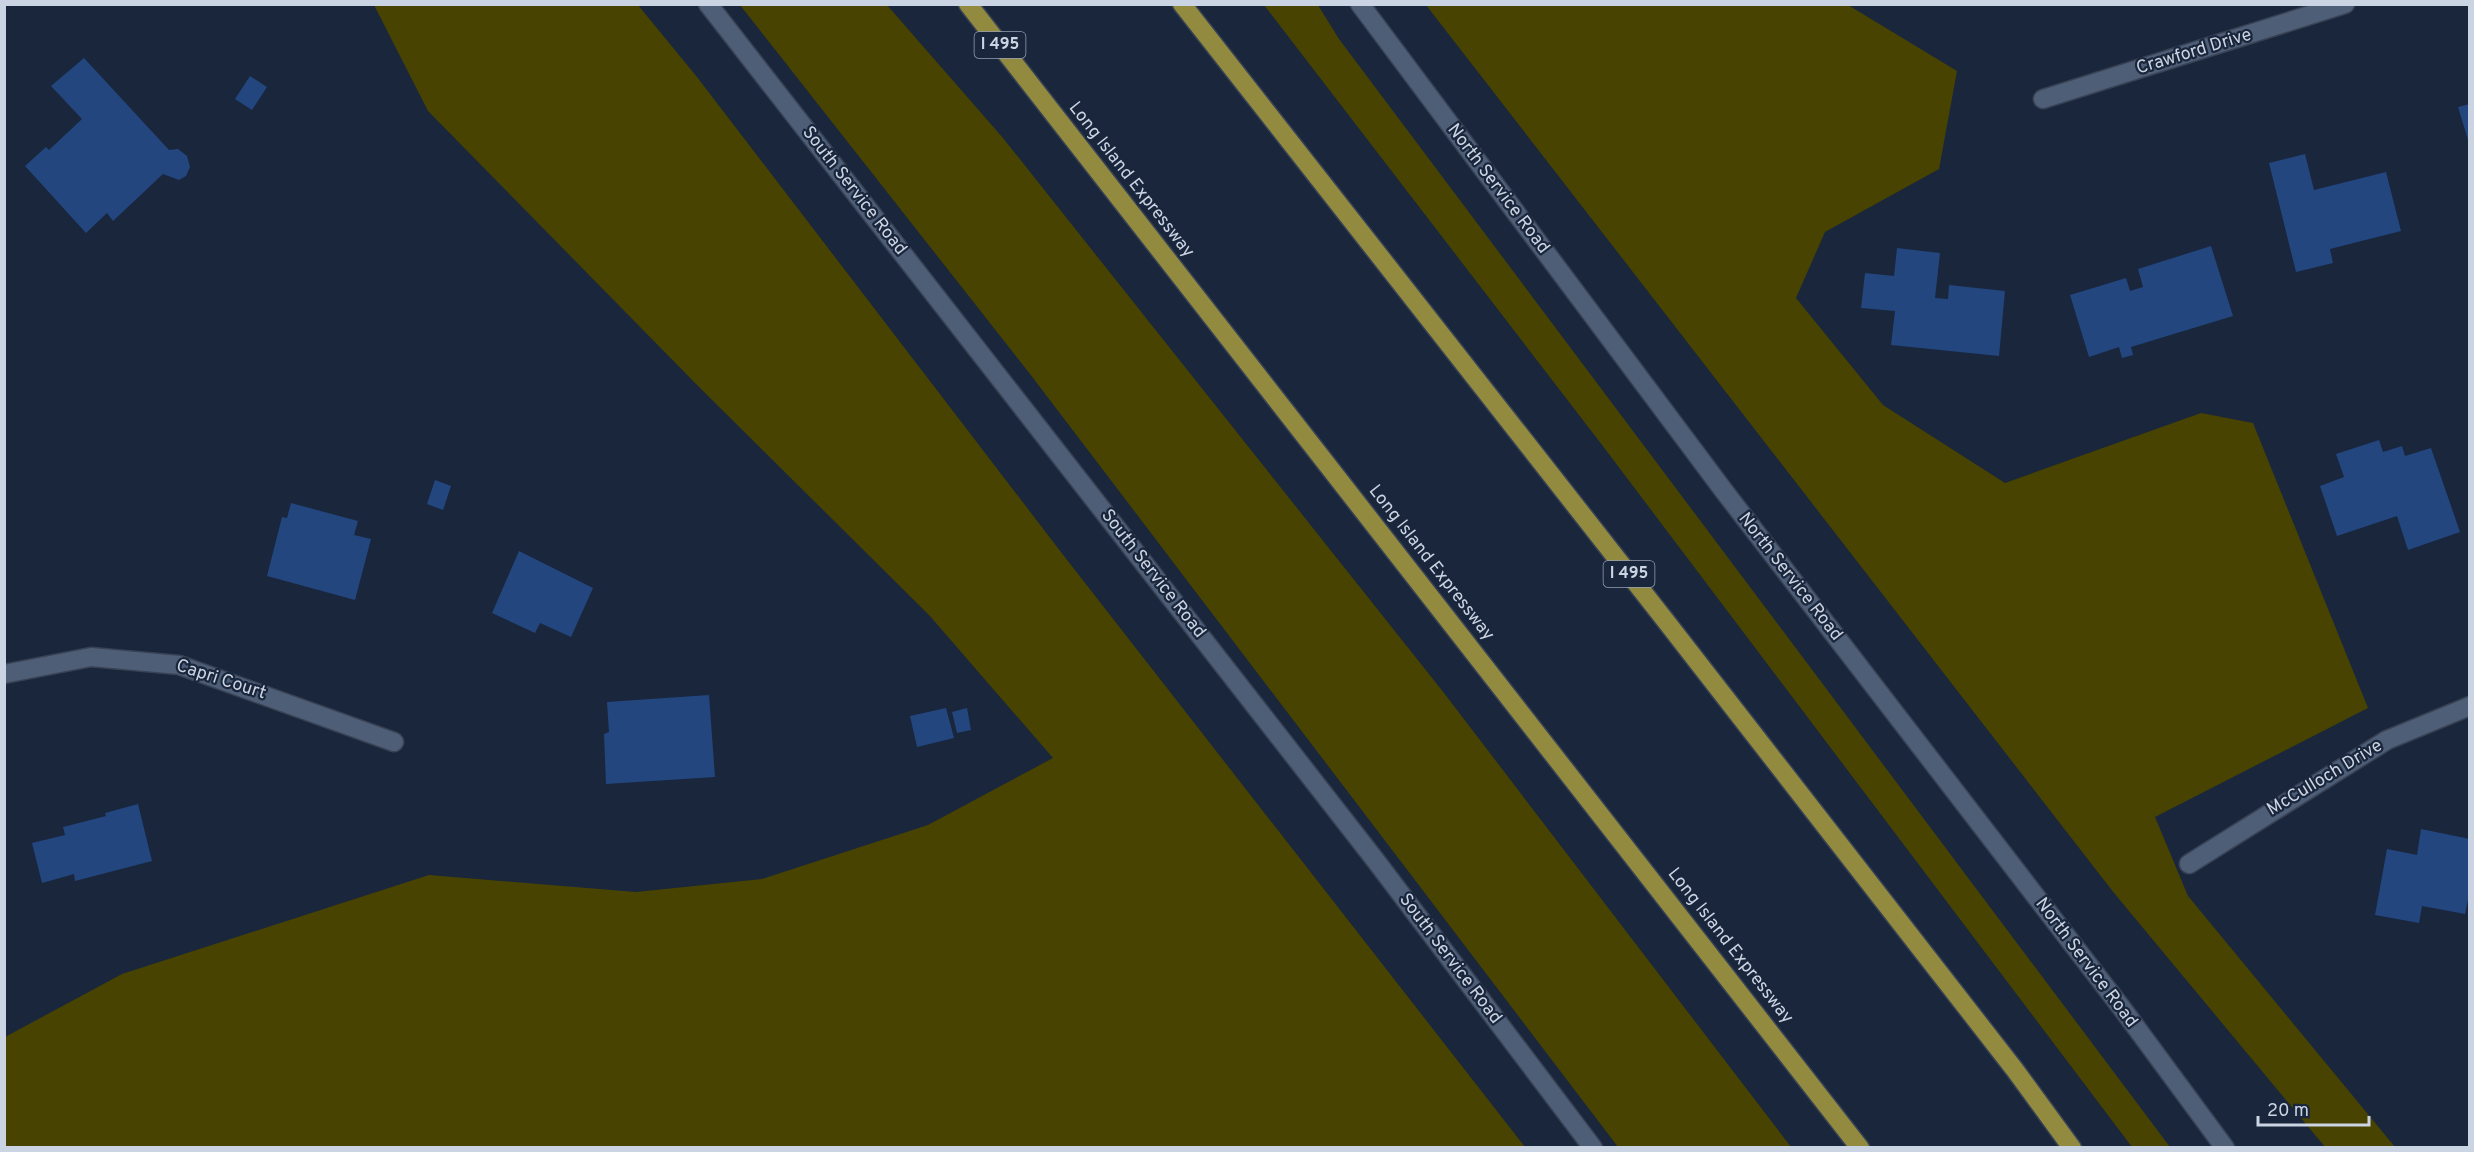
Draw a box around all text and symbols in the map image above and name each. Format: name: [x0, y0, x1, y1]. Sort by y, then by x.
street label: Crawford Drive: [2133, 24, 2255, 80]
road number: I 495: [974, 32, 1026, 58]
street label: Long Island Expressway: [1063, 97, 1199, 263]
street label: North Service Road: [1442, 119, 1554, 259]
street label: South Service Road: [796, 122, 912, 260]
street label: Long Island Expressway: [1363, 480, 1499, 646]
street label: South Service Road: [1095, 505, 1211, 643]
street label: North Service Road: [1733, 508, 1847, 646]
road number: I 495: [1604, 561, 1654, 587]
street label: Capri Court: [173, 655, 269, 705]
street label: McCulloch Drive: [2263, 734, 2387, 822]
street label: Long Island Expressway: [1662, 863, 1798, 1029]
street label: South Service Road: [1393, 889, 1507, 1029]
street label: North Service Road: [2030, 893, 2142, 1033]
scale bar: [2258, 1089, 2369, 1127]
text: 20 m: [2267, 1100, 2309, 1123]

